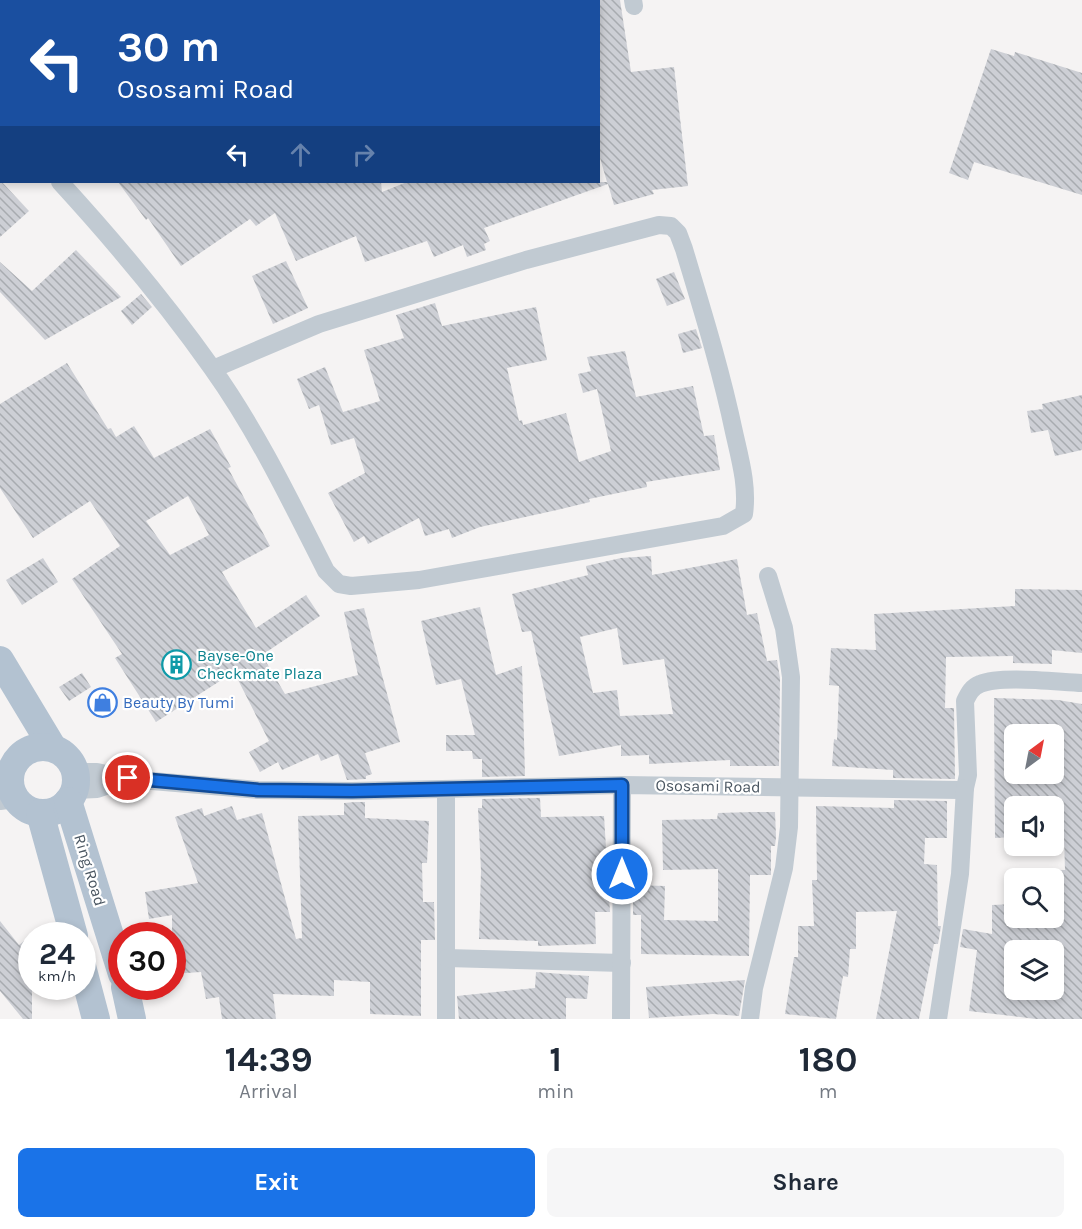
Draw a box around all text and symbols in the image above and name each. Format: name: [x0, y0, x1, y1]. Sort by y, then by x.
text: 30 m: [117, 22, 220, 72]
icon: left: [18, 24, 96, 102]
text: Ososami Road: [117, 73, 294, 105]
icon: left: [221, 138, 254, 171]
icon: ahead: [284, 138, 317, 171]
icon: right: [347, 138, 380, 171]
place label: Bayse-One Checkmate Plaza: [197, 646, 322, 683]
building icon: Bayse-One Checkmate Plaza: [160, 648, 192, 680]
shop icon: Beauty By Tumi: [86, 686, 118, 718]
place label: Beauty By Tumi: [123, 693, 234, 712]
north arrow: [1004, 724, 1064, 784]
map controls: [1004, 724, 1064, 1000]
pin: [102, 752, 153, 803]
icon: arrive: [111, 761, 144, 794]
street label: Ososami Road: [655, 776, 761, 796]
button: sound: [1004, 796, 1064, 856]
street label: Ring Road: [70, 832, 110, 908]
position arrow: [590, 842, 654, 906]
button: search: [1004, 868, 1064, 928]
speed limit sign: 30: [108, 922, 186, 1000]
text: 24: [39, 936, 75, 972]
button: layers: [1004, 940, 1064, 1000]
text: km/h: [38, 967, 76, 985]
text: 14:39: [225, 1038, 313, 1080]
text: 1: [549, 1038, 562, 1080]
text: 180: [799, 1038, 857, 1080]
text: Arrival: [239, 1080, 298, 1103]
text: min: [537, 1080, 574, 1103]
text: m: [819, 1080, 837, 1103]
button: Exit: [18, 1148, 535, 1217]
button: Share: [547, 1148, 1064, 1217]

